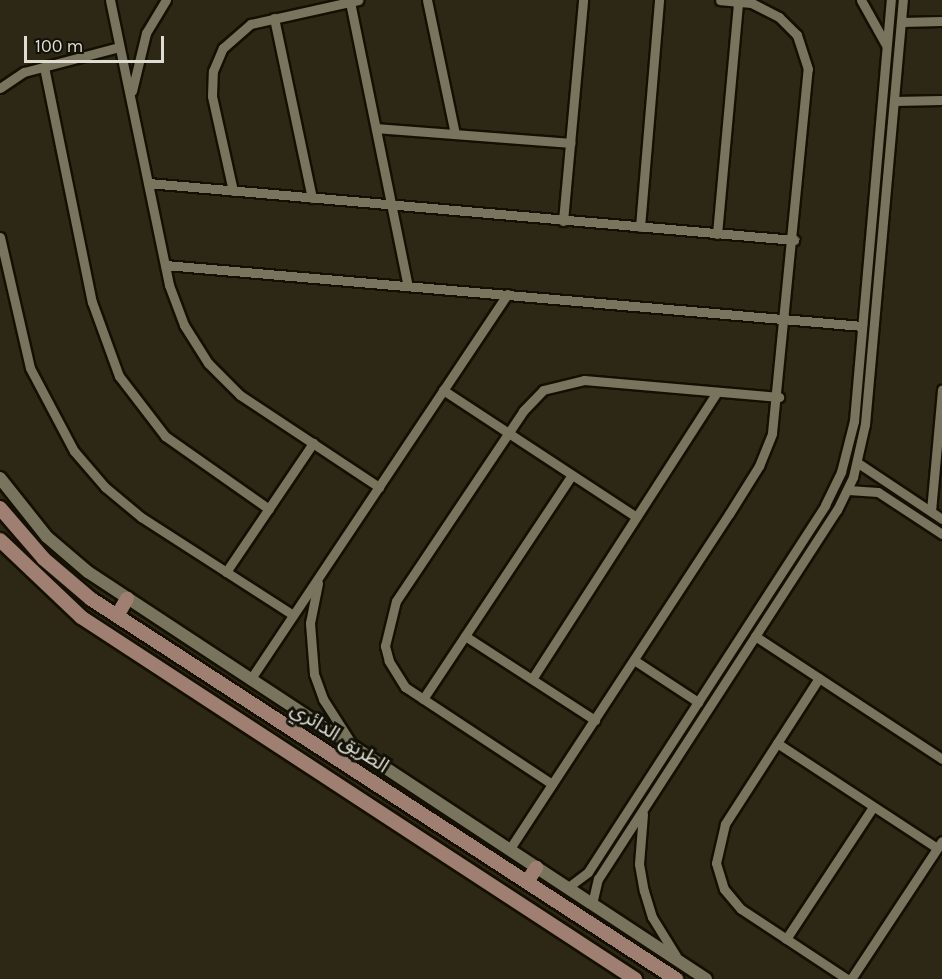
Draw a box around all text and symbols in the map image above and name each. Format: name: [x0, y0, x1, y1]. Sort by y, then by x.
scale bar: [27, 24, 166, 62]
text: 100 m: [35, 35, 83, 57]
street label: الطريق الدائري: [286, 696, 394, 778]

